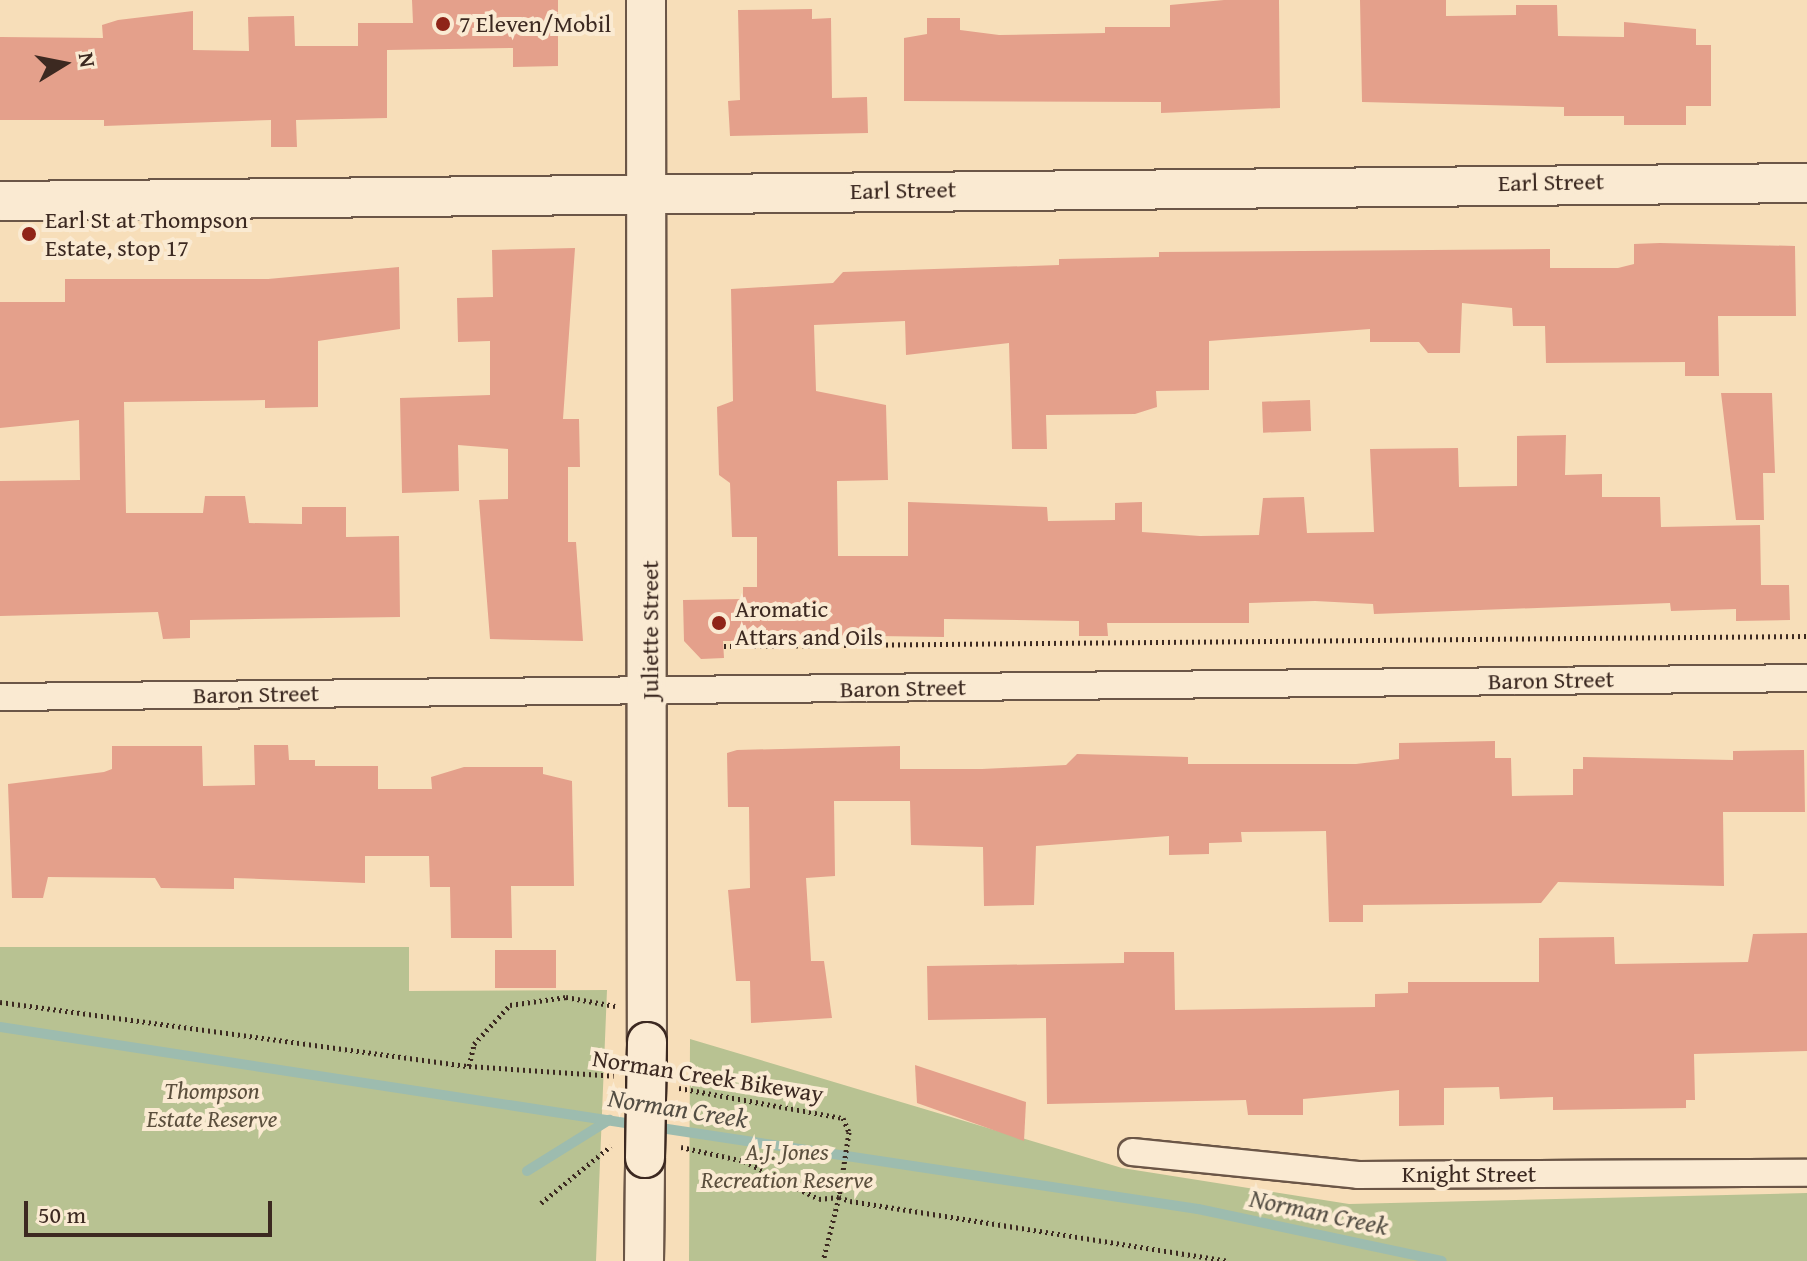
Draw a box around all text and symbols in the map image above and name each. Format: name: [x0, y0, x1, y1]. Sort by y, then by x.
place label: 7 Eleven/Mobil: [459, 10, 611, 38]
marker: 7 Eleven/Mobil: [434, 15, 452, 33]
north arrow: [24, 24, 104, 104]
text: N: [71, 50, 105, 70]
street label: Earl Street: [1498, 167, 1604, 197]
street label: Earl Street: [850, 175, 956, 205]
place label: Earl St at Thompson Estate, stop 17: [45, 206, 248, 262]
marker: Earl St at Thompson Estate, stop 17: [20, 225, 38, 243]
street label: Juliette Street: [636, 560, 664, 700]
place label: Aromatic Attars and Oils: [735, 595, 883, 651]
marker: Aromatic Attars and Oils: [710, 614, 728, 632]
street label: Baron Street: [1488, 665, 1614, 695]
street label: Baron Street: [840, 673, 966, 703]
street label: Baron Street: [193, 679, 319, 709]
street label: Norman Creek Bikeway: [590, 1044, 826, 1108]
park label: Thompson Estate Reserve: [147, 1077, 277, 1133]
water label: Norman Creek: [606, 1082, 750, 1134]
park label: A.J. Jones Recreation Reserve: [701, 1138, 873, 1194]
street label: Knight Street: [1402, 1160, 1536, 1188]
water label: Norman Creek: [1247, 1182, 1391, 1242]
scale bar: [28, 1185, 276, 1235]
text: 50 m: [38, 1197, 86, 1232]

